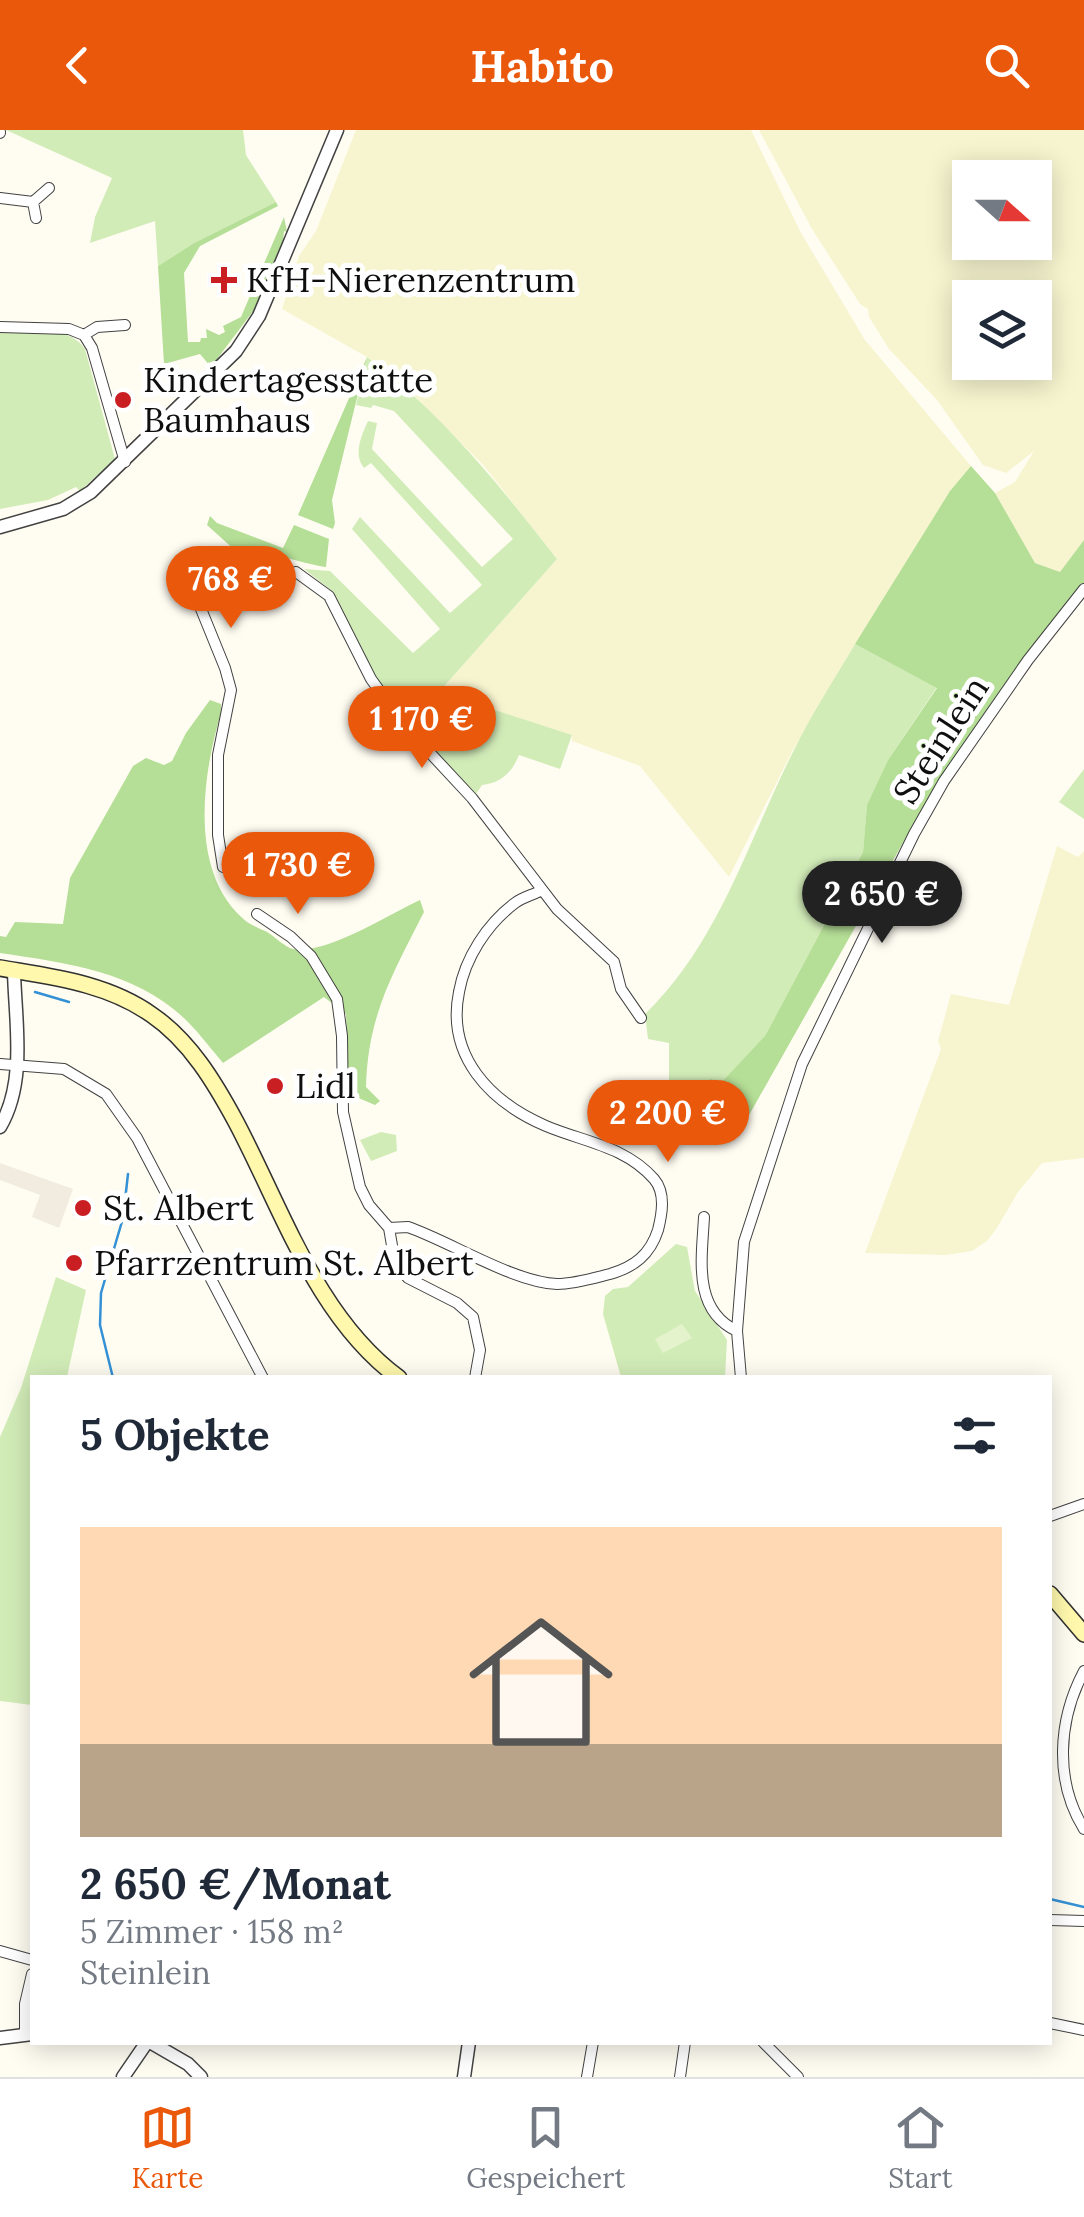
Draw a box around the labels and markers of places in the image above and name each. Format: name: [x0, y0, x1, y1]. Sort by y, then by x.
place label: KfH-Nierenzentrum: [246, 257, 576, 302]
marker: KfH-Nierenzentrum: [211, 267, 237, 293]
place label: Kindertagesstätte Baumhaus: [143, 357, 433, 442]
marker: Kindertagesstätte Baumhaus: [112, 389, 134, 411]
pin: 768 €: [161, 546, 301, 631]
pin: 1 170 €: [330, 686, 514, 771]
pin: 1 730 €: [206, 832, 390, 917]
pin: 2 650 €: [790, 861, 974, 946]
place label: Lidl: [295, 1063, 356, 1108]
marker: Lidl: [264, 1075, 286, 1097]
pin: 2 200 €: [576, 1080, 760, 1165]
place label: St. Albert: [103, 1185, 254, 1230]
marker: St. Albert: [72, 1197, 94, 1219]
place label: Pfarrzentrum St. Albert: [94, 1240, 474, 1285]
marker: Pfarrzentrum St. Albert: [63, 1252, 85, 1274]

